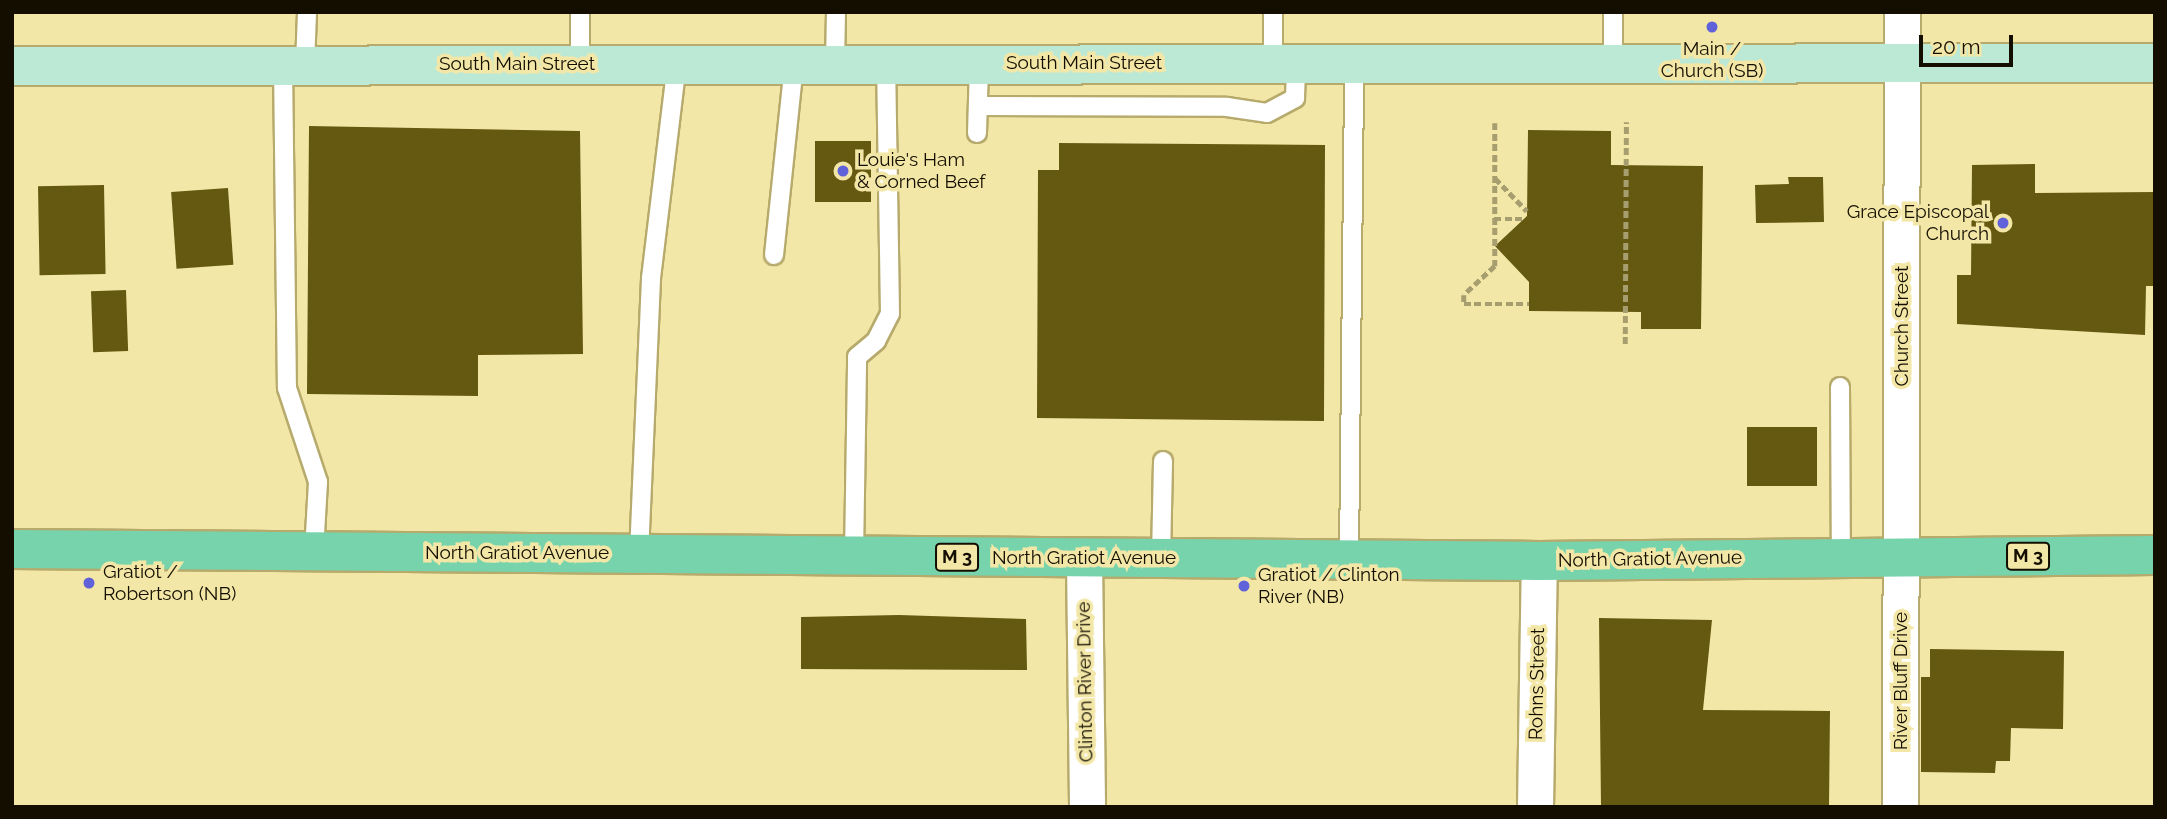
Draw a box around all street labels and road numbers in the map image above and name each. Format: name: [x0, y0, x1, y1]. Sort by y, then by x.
street label: South Main Street: [1006, 52, 1162, 74]
street label: South Main Street: [439, 53, 595, 75]
street label: Church Street: [1891, 266, 1913, 386]
street label: North Gratiot Avenue: [425, 542, 609, 564]
road number: M 3: [934, 542, 980, 572]
road number: M 3: [2005, 542, 2051, 570]
street label: North Gratiot Avenue: [1557, 546, 1743, 572]
street label: North Gratiot Avenue: [992, 547, 1176, 569]
street label: Clinton River Drive: [1072, 601, 1098, 763]
street label: River Bluff Drive: [1890, 611, 1912, 751]
street label: Rohns Street: [1525, 628, 1549, 740]

